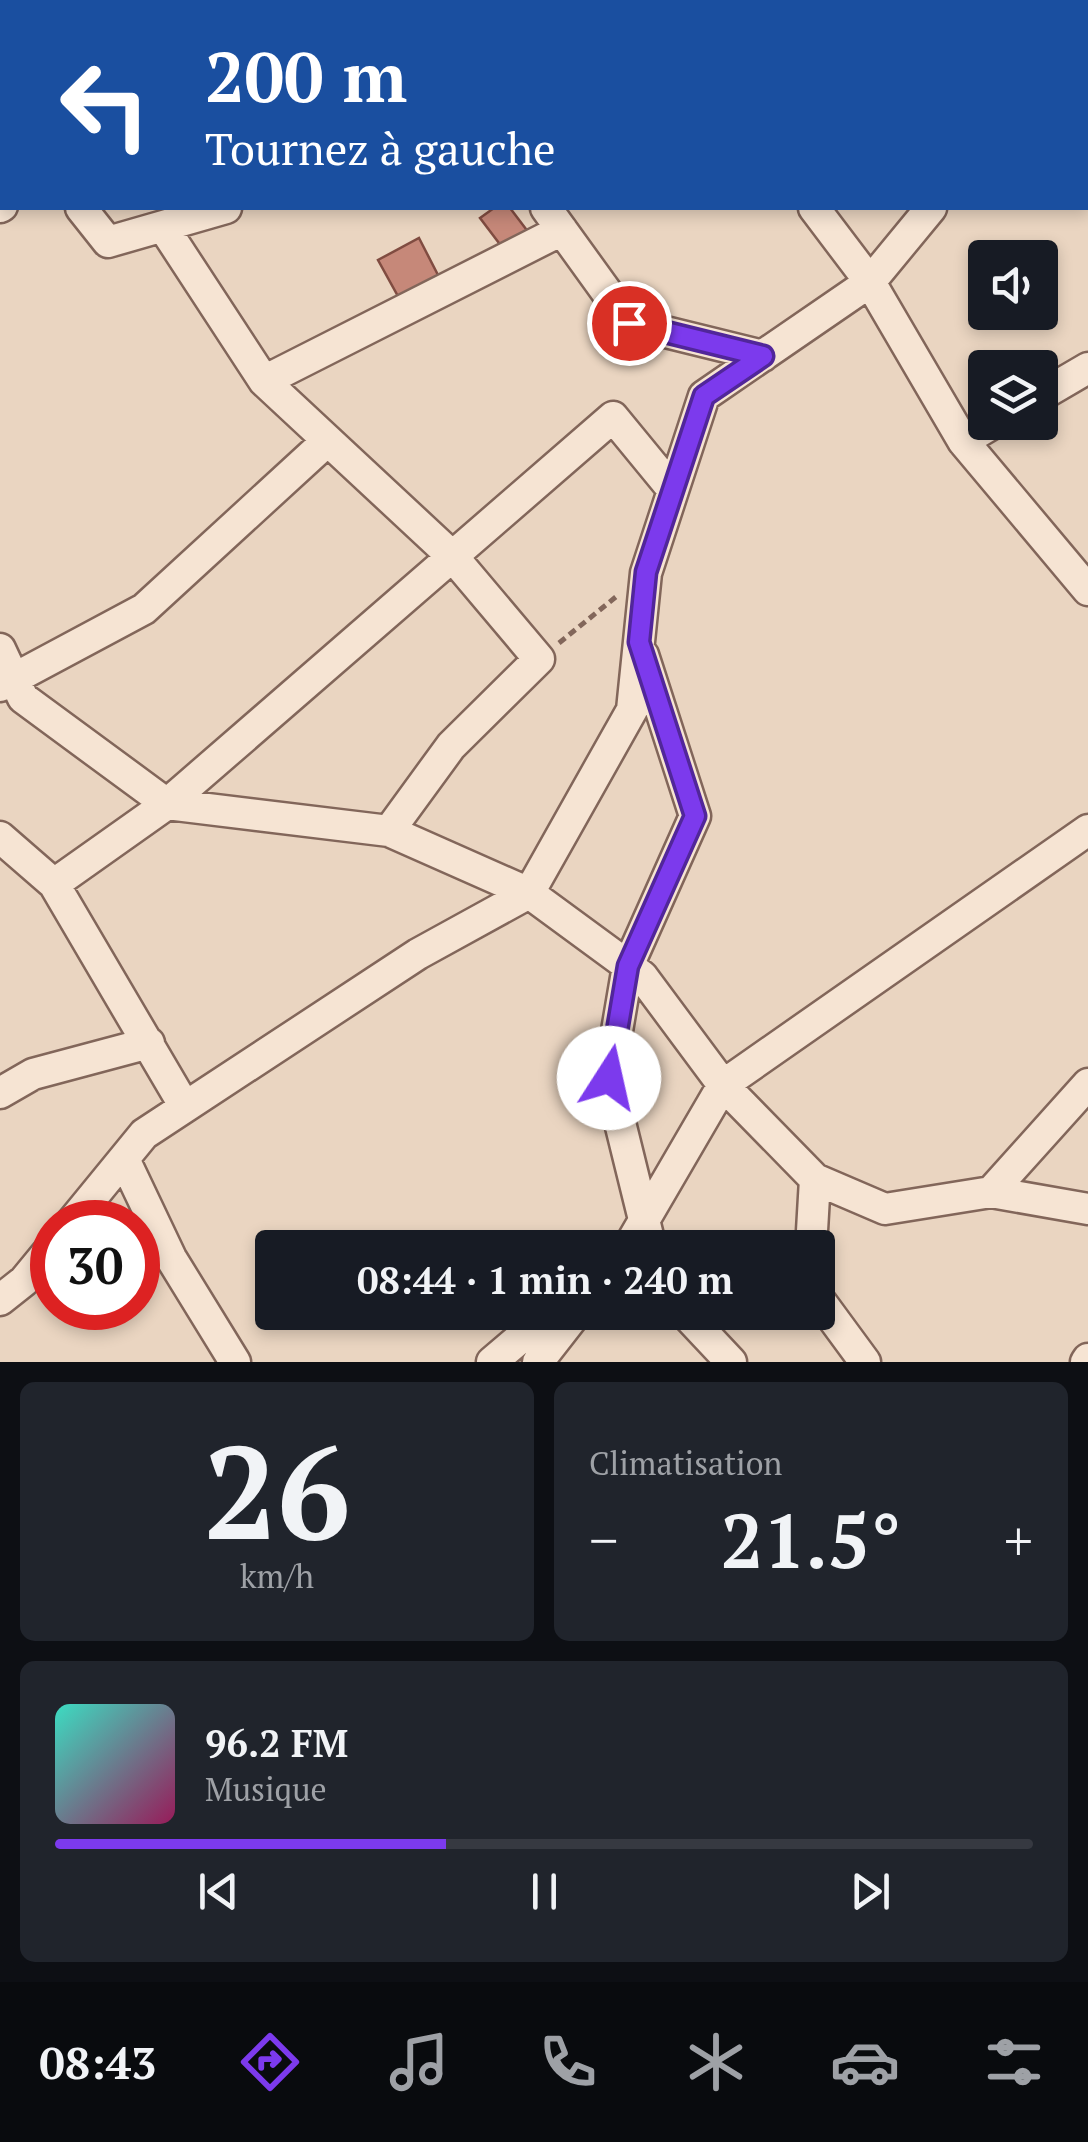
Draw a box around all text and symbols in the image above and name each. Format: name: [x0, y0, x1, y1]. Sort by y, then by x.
text: 200 m: [205, 29, 407, 122]
icon: left: [40, 40, 170, 170]
text: Tournez à gauche: [205, 118, 556, 178]
map controls: [968, 240, 1058, 440]
button: sound: [968, 240, 1058, 330]
pin: [587, 281, 672, 366]
icon: arrive: [602, 296, 657, 351]
button: layers: [968, 350, 1058, 440]
position arrow: [557, 1026, 661, 1130]
speed limit sign: 30: [30, 1200, 160, 1330]
text: 08:44 · 1 min · 240 m: [357, 1255, 733, 1305]
text: 26: [204, 1404, 350, 1576]
text: Climatisation: [589, 1442, 782, 1484]
text: 21.5°: [721, 1490, 901, 1589]
text: −: [589, 1503, 618, 1576]
text: +: [1004, 1503, 1033, 1576]
text: km/h: [240, 1555, 314, 1597]
text: 96.2 FM: [205, 1718, 348, 1768]
text: Musique: [205, 1768, 327, 1810]
icon: previous: [191, 1864, 246, 1919]
icon: pause: [517, 1864, 572, 1919]
icon: next: [843, 1864, 898, 1919]
icon: directions: [235, 2027, 305, 2097]
icon: music: [384, 2027, 454, 2097]
icon: phone: [533, 2027, 603, 2097]
icon: climate: [681, 2027, 751, 2097]
icon: car: [830, 2027, 900, 2097]
icon: filters: [979, 2027, 1049, 2097]
text: 08:43: [39, 2032, 156, 2092]

